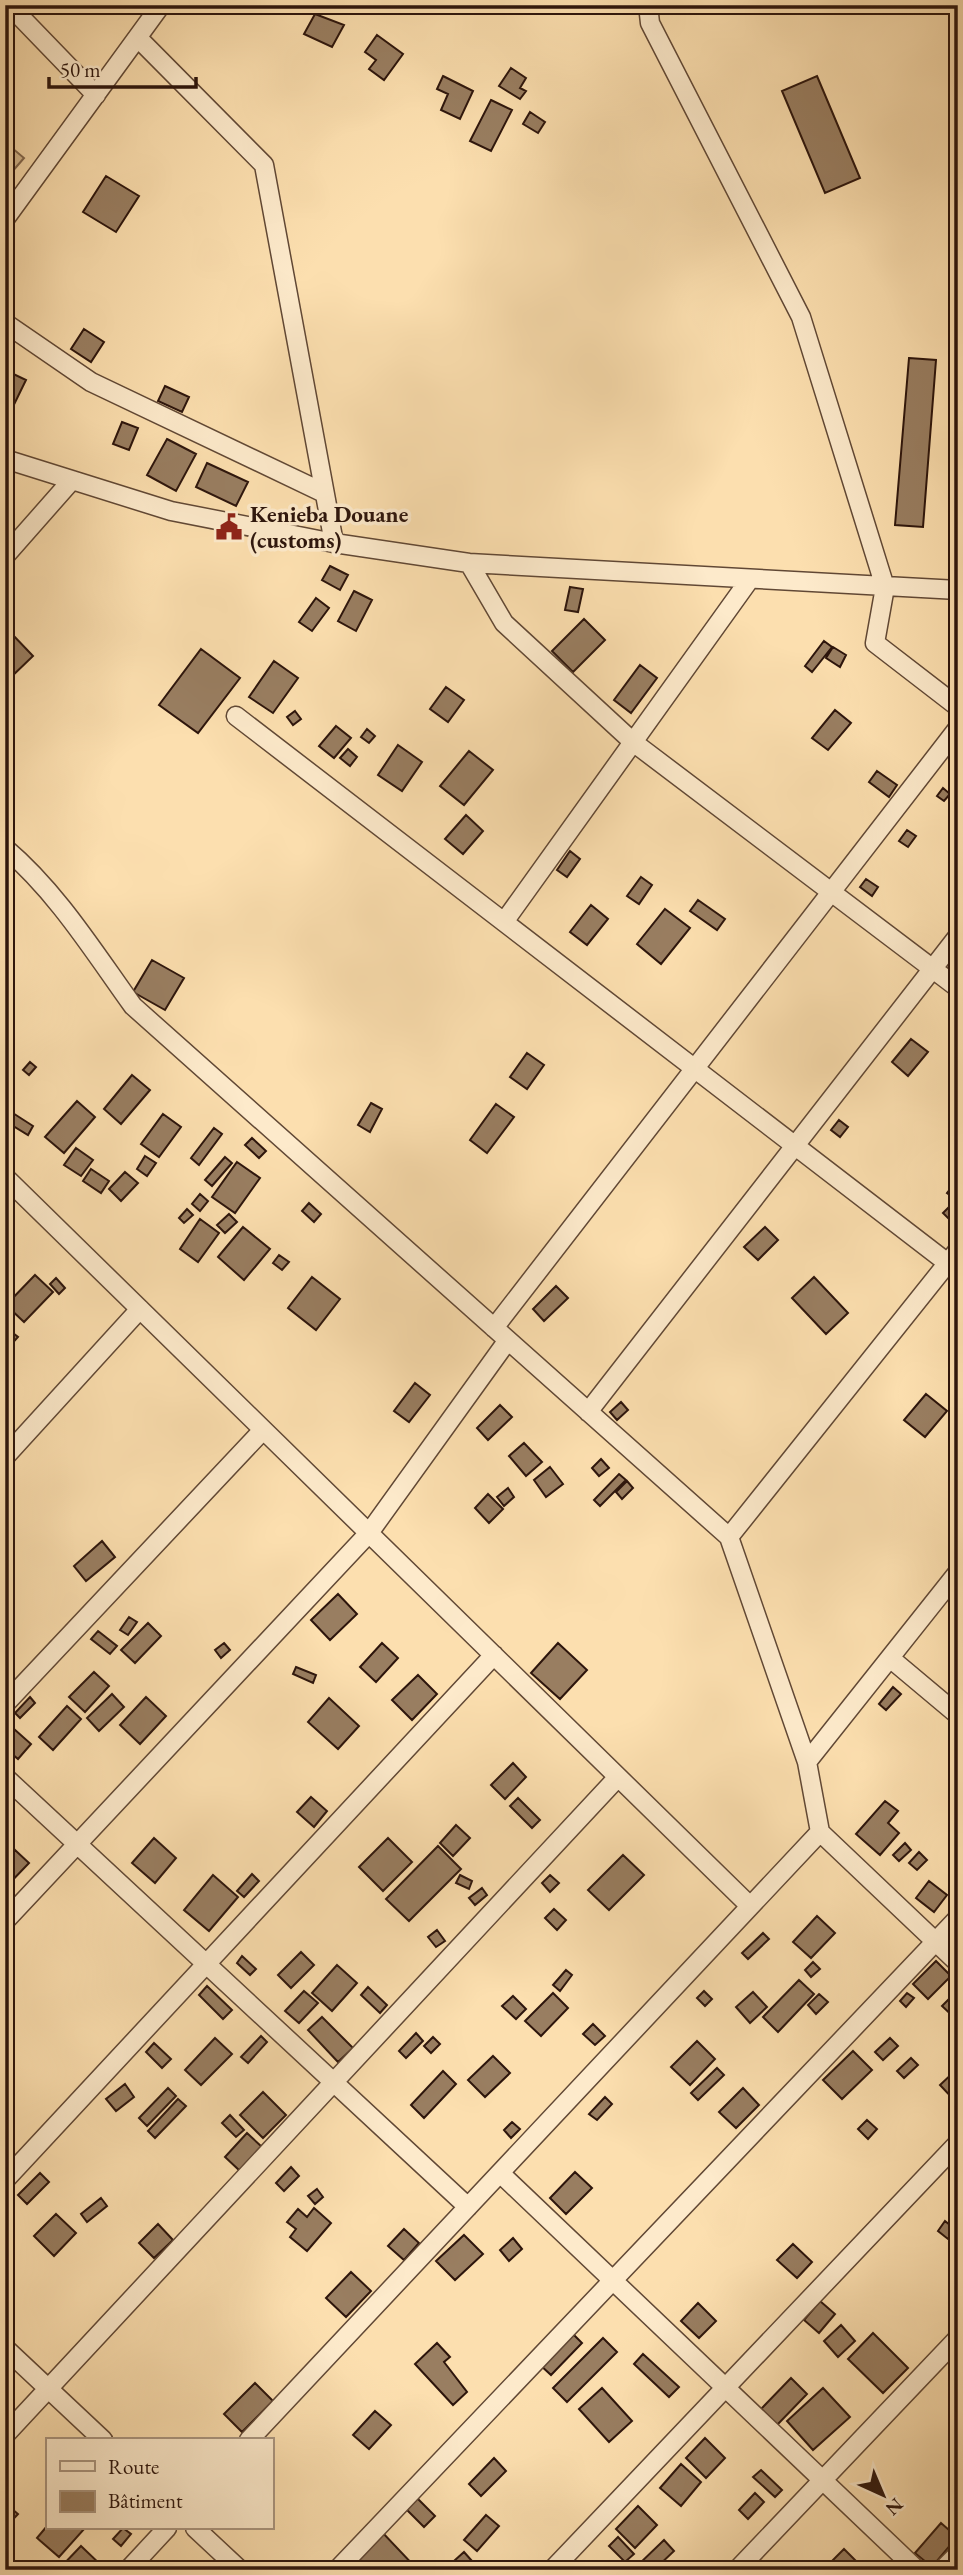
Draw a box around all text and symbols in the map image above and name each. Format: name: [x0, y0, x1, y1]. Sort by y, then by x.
scale bar: [49, 46, 196, 90]
text: 50 m: [60, 56, 101, 83]
place label: Kenieba Douane (customs): [250, 499, 409, 555]
public building icon: Kenieba Douane (customs): [214, 512, 244, 542]
legend: [46, 2438, 273, 2530]
text: Route: [108, 2453, 159, 2480]
north arrow: [848, 2460, 918, 2530]
text: Bâtiment: [108, 2487, 183, 2514]
text: N: [880, 2493, 909, 2522]

